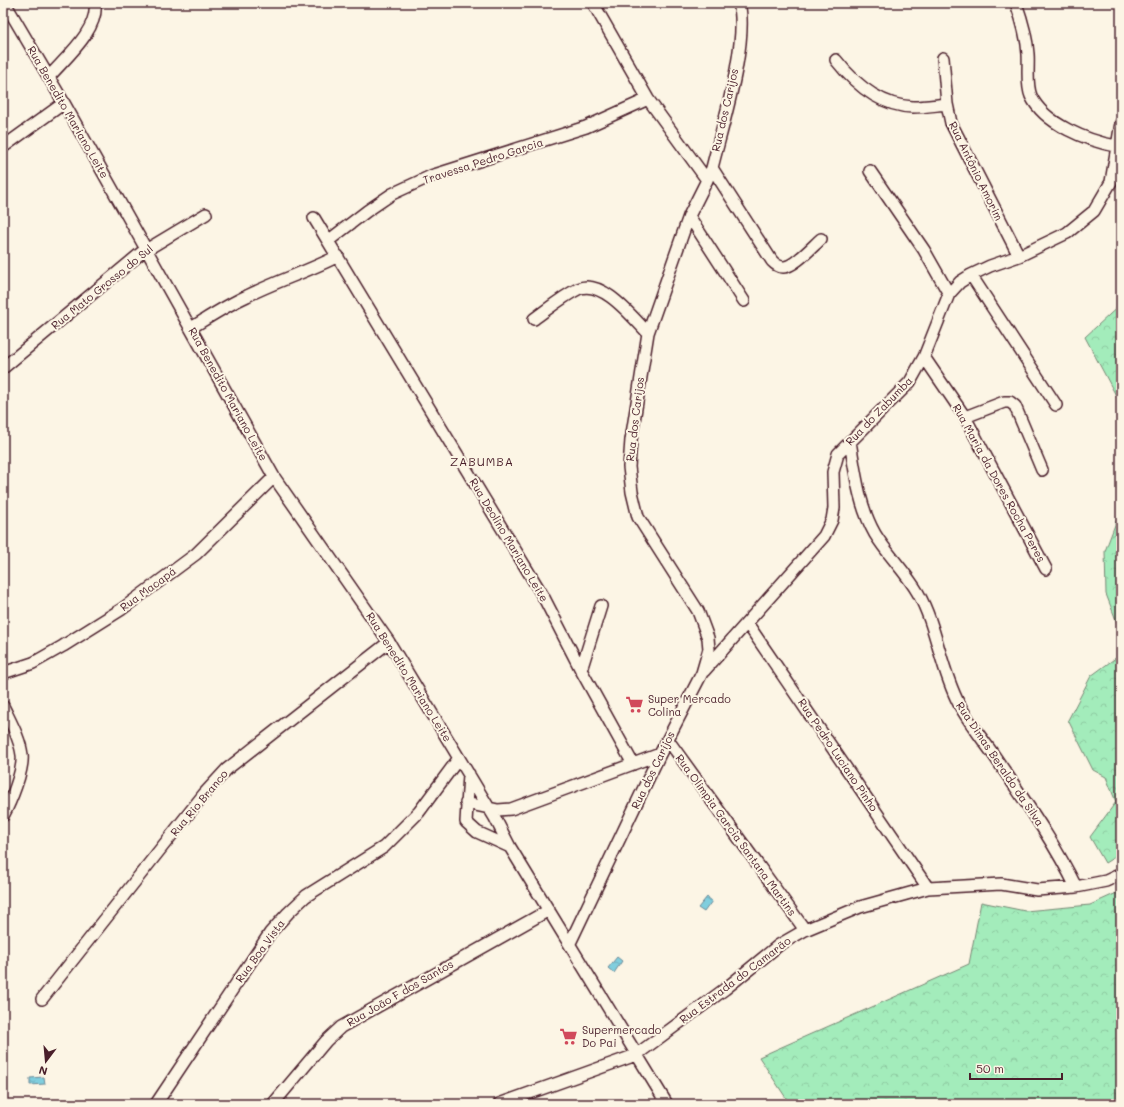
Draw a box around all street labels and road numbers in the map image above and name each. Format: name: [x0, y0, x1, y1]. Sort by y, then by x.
street label: Rua Benedito Mariano Leite: [24, 43, 113, 181]
street label: Rua dos Carijos: [708, 67, 741, 153]
street label: Rua Antônio Amorim: [946, 119, 1007, 223]
street label: Travessa Pedro Garcia: [421, 134, 545, 187]
street label: Rua Mato Grosso do Sul: [48, 241, 156, 332]
street label: Rua Benedito Mariano Leite: [185, 324, 272, 463]
street label: Rua do Zabumba: [842, 373, 916, 448]
street label: Rua dos Carijos: [622, 376, 647, 462]
street label: Rua Maria da Dores Rocha Peres: [950, 401, 1049, 565]
street label: Rua Deolino Mariano Leite: [467, 475, 552, 604]
street label: Rua Macapá: [117, 563, 179, 614]
street label: Rua Benedito Mariano Leite: [363, 609, 456, 745]
street label: Rua Pedro Luciano Pinho: [795, 695, 882, 814]
street label: Rua Dimas Beraldo da Silva: [953, 699, 1048, 829]
street label: Rua dos Carijos: [627, 728, 678, 811]
street label: Rua Olimpia Garcia Santana Martins: [673, 751, 800, 919]
street label: Rua Rio Branco: [166, 766, 231, 839]
street label: Rua Boa Vista: [232, 916, 288, 985]
street label: Rua Estrada do Camarão: [676, 932, 794, 1026]
street label: Rua João F dos Santos: [344, 956, 456, 1029]

